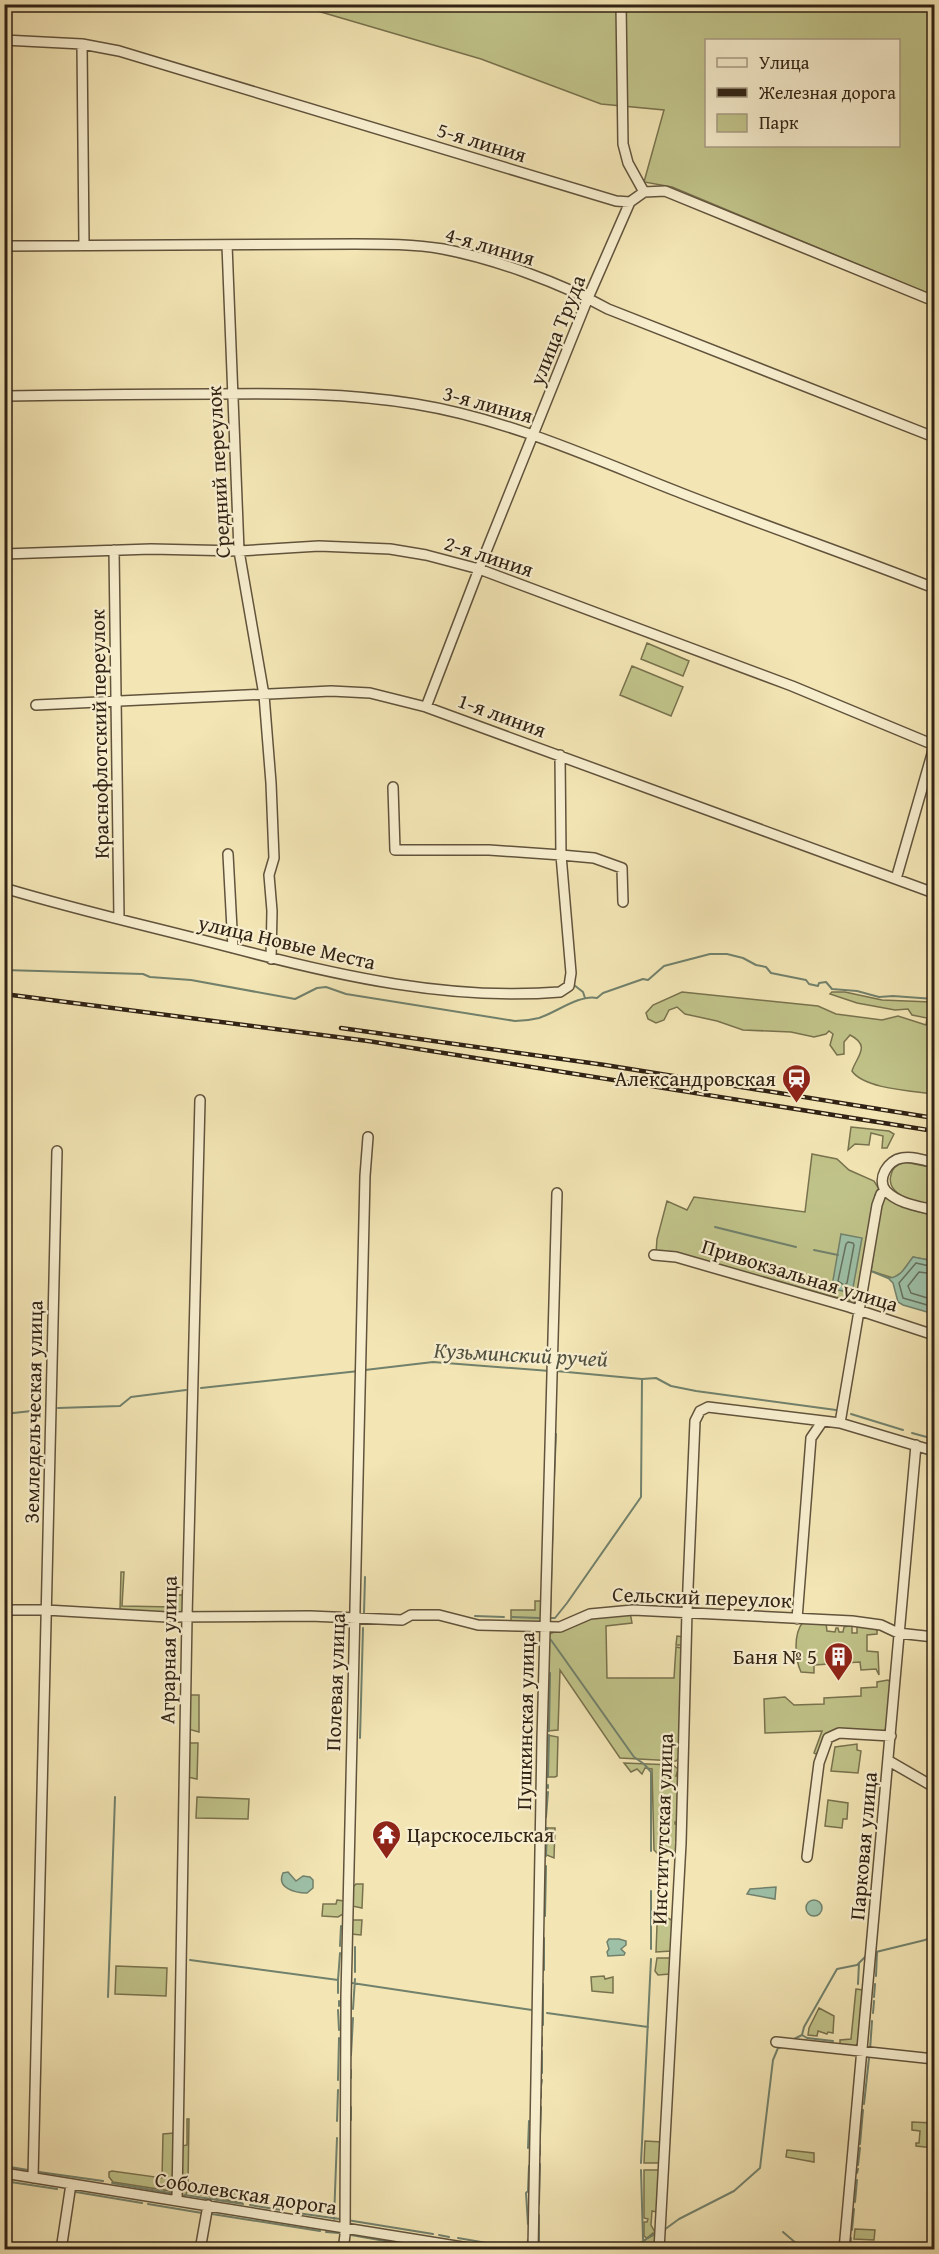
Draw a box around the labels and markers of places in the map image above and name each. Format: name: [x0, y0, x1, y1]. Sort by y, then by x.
station icon: Александровская: [781, 1062, 813, 1104]
place label: Александровская: [615, 1063, 776, 1094]
building icon: Баня № 5: [822, 1640, 854, 1682]
place label: Баня № 5: [733, 1641, 817, 1672]
temple icon: Царскосельская: [370, 1818, 402, 1860]
place label: Царскосельская: [407, 1819, 555, 1850]

